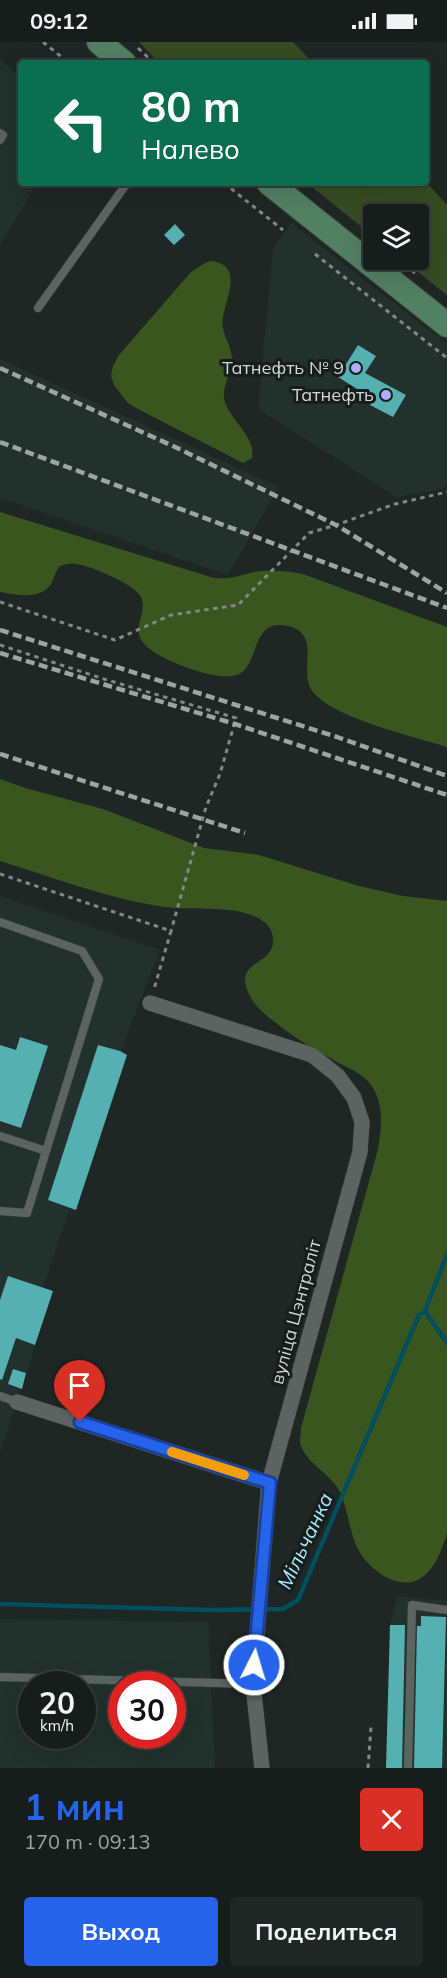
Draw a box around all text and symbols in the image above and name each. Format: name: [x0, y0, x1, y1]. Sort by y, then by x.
text: 09:12: [30, 7, 88, 35]
text: 80 m: [141, 80, 241, 133]
icon: left: [42, 84, 120, 162]
text: Налево: [141, 132, 240, 166]
map controls: [363, 204, 429, 270]
button: layers: [363, 204, 429, 270]
place label: Татнефть № 9: [222, 356, 344, 379]
marker: Татнефть № 9: [349, 361, 363, 375]
place label: Татнефть: [292, 383, 374, 406]
marker: Татнефть: [379, 388, 393, 402]
street label: вуліца Цэнтраліт: [265, 1236, 326, 1387]
pin: [54, 1360, 105, 1422]
icon: arrive: [63, 1369, 96, 1402]
water label: Мільчанка: [271, 1489, 338, 1593]
position arrow: [222, 1633, 286, 1697]
speed limit sign: 30: [108, 1671, 186, 1749]
text: 20: [39, 1684, 75, 1722]
text: km/h: [40, 1716, 74, 1735]
text: 1 мин: [24, 1784, 125, 1829]
button: close: [360, 1788, 423, 1851]
text: 170 m · 09:13: [24, 1829, 150, 1854]
button: Выход: [24, 1897, 218, 1966]
button: Поделиться: [230, 1897, 423, 1966]

